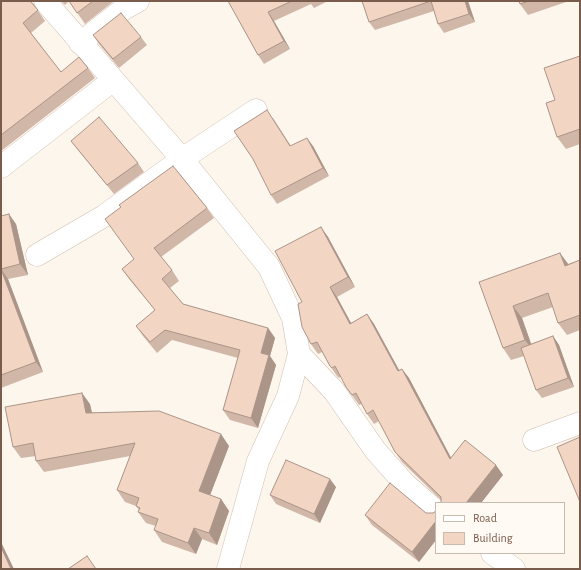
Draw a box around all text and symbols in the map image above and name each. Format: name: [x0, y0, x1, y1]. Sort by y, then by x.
legend: [435, 502, 565, 554]
text: Road: [473, 512, 497, 524]
text: Building: [473, 532, 513, 544]

